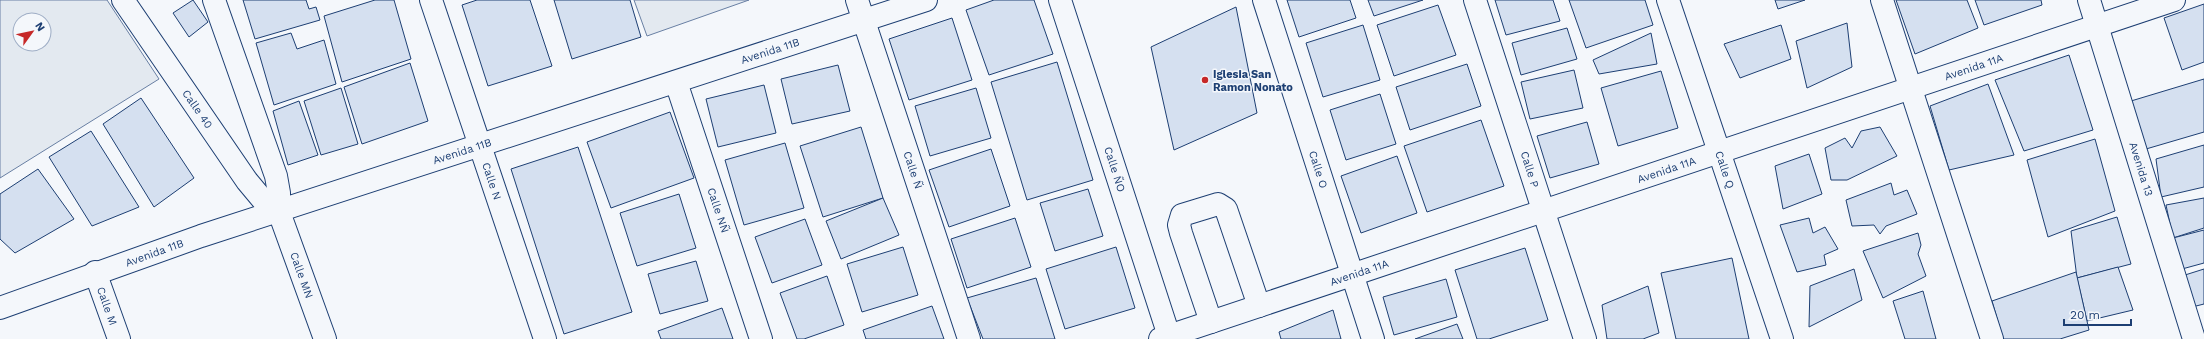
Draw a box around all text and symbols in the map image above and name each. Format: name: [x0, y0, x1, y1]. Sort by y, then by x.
north arrow: [12, 12, 52, 52]
text: N: [32, 20, 48, 34]
street label: Avenida 11B: [739, 35, 801, 66]
street label: Avenida 11A: [1943, 51, 2005, 83]
place label: Iglesia San Ramon Nonato: [1213, 68, 1293, 94]
marker: Iglesia San Ramon Nonato: [1200, 75, 1210, 85]
street label: Calle 40: [180, 87, 216, 131]
street label: Avenida 11B: [431, 135, 493, 167]
street label: Avenida 13: [2127, 140, 2156, 198]
street label: Calle ÑO: [1102, 145, 1128, 194]
street label: Calle O: [1306, 149, 1331, 190]
street label: Calle Q: [1713, 149, 1737, 190]
street label: Calle Ñ: [901, 150, 925, 190]
street label: Calle P: [1518, 150, 1542, 189]
street label: Avenida 11A: [1635, 154, 1697, 186]
street label: Calle N: [480, 161, 504, 201]
street label: Calle NÑ: [705, 186, 732, 234]
street label: Avenida 11B: [124, 236, 185, 269]
street label: Calle MN: [288, 250, 316, 300]
street label: Avenida 11A: [1328, 257, 1390, 288]
street label: Calle M: [94, 285, 120, 327]
scale bar: [2064, 301, 2131, 327]
text: 20 m: [2070, 308, 2100, 322]

